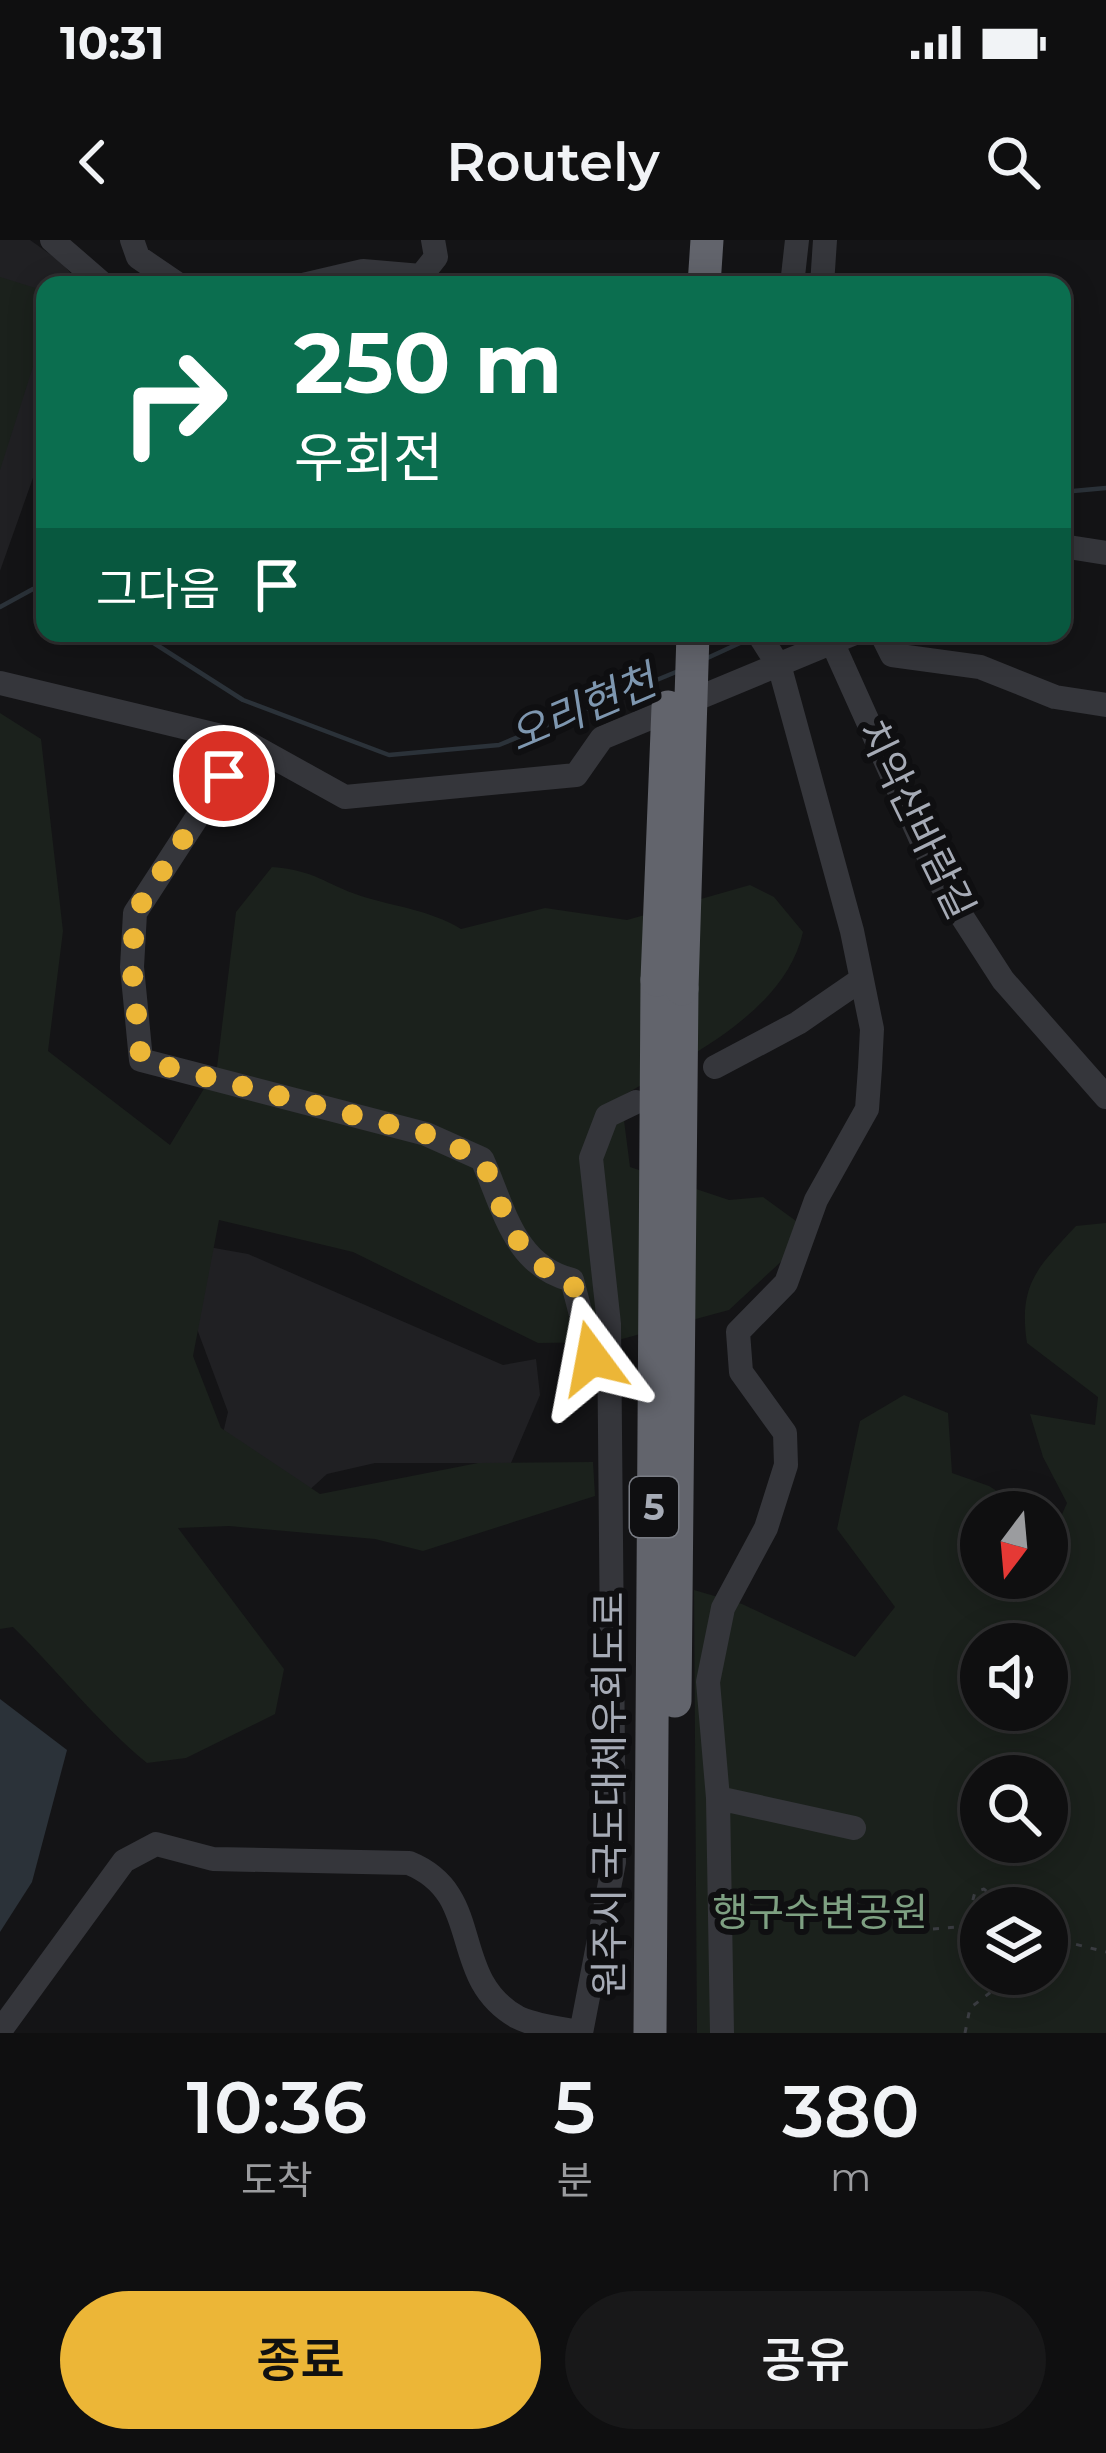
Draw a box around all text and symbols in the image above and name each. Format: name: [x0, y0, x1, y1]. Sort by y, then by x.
text: 10:31: [60, 15, 164, 70]
icon: back: [60, 129, 126, 195]
text: Routely: [446, 129, 660, 195]
icon: search: [980, 129, 1046, 195]
text: 250 m: [294, 312, 562, 414]
icon: right: [96, 324, 252, 480]
text: 우회전: [294, 425, 443, 491]
icon: arrive: [244, 552, 310, 618]
text: 그다음: [96, 561, 220, 616]
water label: 오리현천: [501, 652, 667, 762]
street label: 치악산바람길: [848, 712, 986, 926]
pin: [173, 725, 275, 827]
icon: arrive: [191, 743, 257, 809]
position arrow: [529, 1295, 655, 1421]
road number: 5: [630, 1477, 678, 1537]
north arrow: [960, 1491, 1068, 1599]
map controls: [960, 1491, 1068, 1995]
street label: 원주시 국도대체우회도로: [585, 1592, 633, 1996]
button: sound: [960, 1623, 1068, 1731]
button: search: [960, 1755, 1068, 1863]
button: layers: [960, 1887, 1068, 1995]
park label: 행구수변공원: [712, 1888, 928, 1936]
text: 10:36: [187, 2063, 367, 2151]
text: 5: [554, 2063, 596, 2151]
text: 380: [782, 2067, 919, 2155]
text: m: [830, 2153, 871, 2201]
text: 도착: [241, 2156, 313, 2204]
text: 분: [557, 2156, 593, 2204]
button: 종료: [60, 2291, 541, 2429]
button: 공유: [565, 2291, 1046, 2429]

